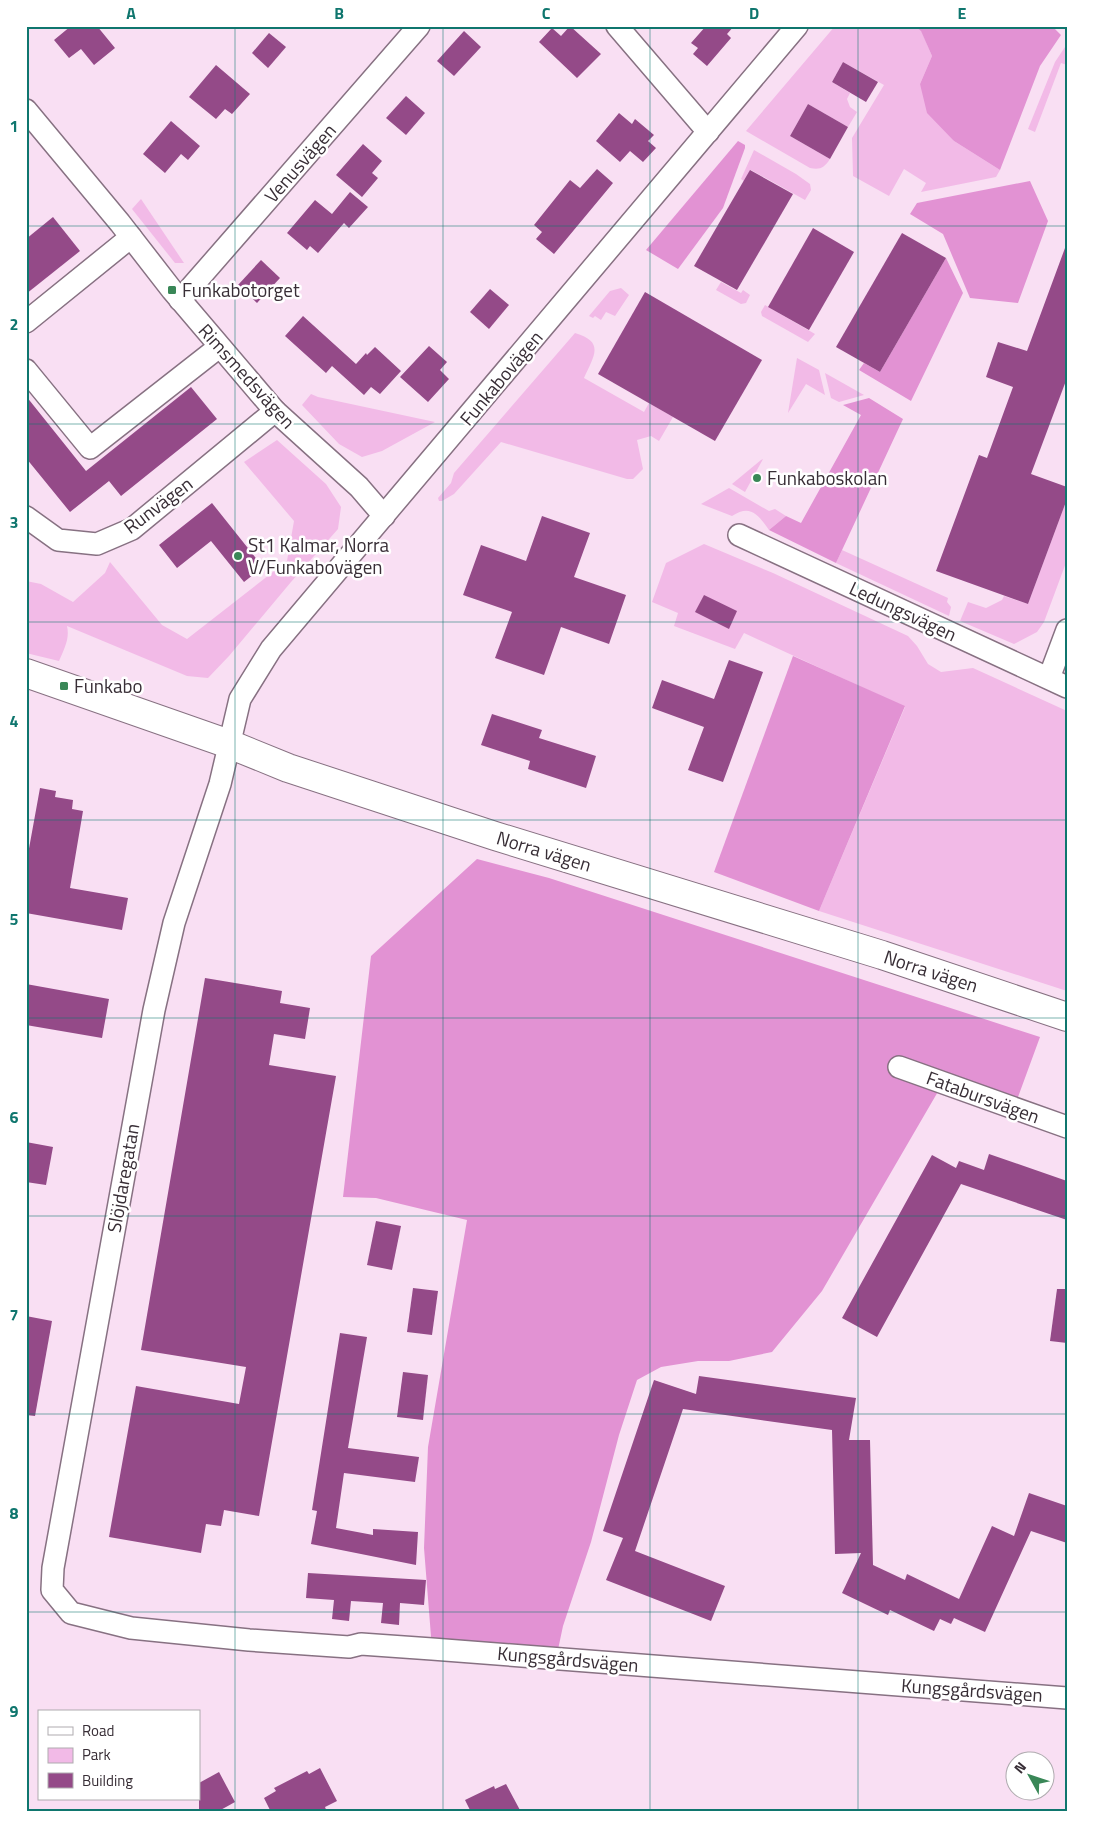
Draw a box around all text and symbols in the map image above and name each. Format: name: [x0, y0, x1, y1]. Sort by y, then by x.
text: A: [126, 1, 136, 25]
text: B: [334, 1, 344, 25]
text: C: [542, 1, 551, 25]
text: D: [749, 1, 759, 25]
text: E: [958, 1, 967, 25]
text: 1: [10, 114, 18, 138]
street label: Venusvägen: [257, 117, 342, 209]
place label: Funkabotorget: [182, 275, 300, 304]
marker: Funkabotorget: [166, 284, 178, 296]
text: 2: [10, 312, 18, 336]
street label: Rimsmedsvägen: [192, 317, 303, 435]
street label: Funkabovägen: [452, 324, 549, 432]
place label: Funkaboskolan: [767, 463, 887, 492]
street label: Runvägen: [117, 469, 198, 540]
marker: Funkaboskolan: [751, 472, 763, 484]
text: 3: [10, 510, 18, 534]
place label: St1 Kalmar, Norra V/Funkabovägen: [248, 530, 390, 581]
marker: St1 Kalmar, Norra V/Funkabovägen: [232, 550, 244, 562]
street label: Ledungsvägen: [845, 573, 962, 648]
place label: Funkabo: [74, 671, 143, 700]
marker: Funkabo: [58, 680, 70, 692]
text: 4: [10, 709, 19, 733]
street label: Norra vägen: [493, 822, 595, 879]
text: 5: [10, 907, 19, 931]
street label: Norra vägen: [880, 942, 982, 999]
street label: Fatabursvägen: [923, 1063, 1044, 1130]
text: 6: [10, 1105, 19, 1129]
street label: Slöjdaregatan: [99, 1121, 146, 1235]
text: 7: [10, 1303, 18, 1327]
text: 8: [10, 1501, 19, 1525]
street label: Kungsgårdsvägen: [496, 1638, 640, 1679]
street label: Kungsgårdsvägen: [900, 1670, 1044, 1709]
text: 9: [10, 1699, 19, 1723]
legend: [38, 1710, 200, 1800]
text: Road: [82, 1719, 114, 1742]
text: Park: [82, 1743, 111, 1766]
north arrow: [1006, 1750, 1056, 1800]
text: N: [1008, 1757, 1031, 1778]
text: Building: [82, 1769, 133, 1792]

